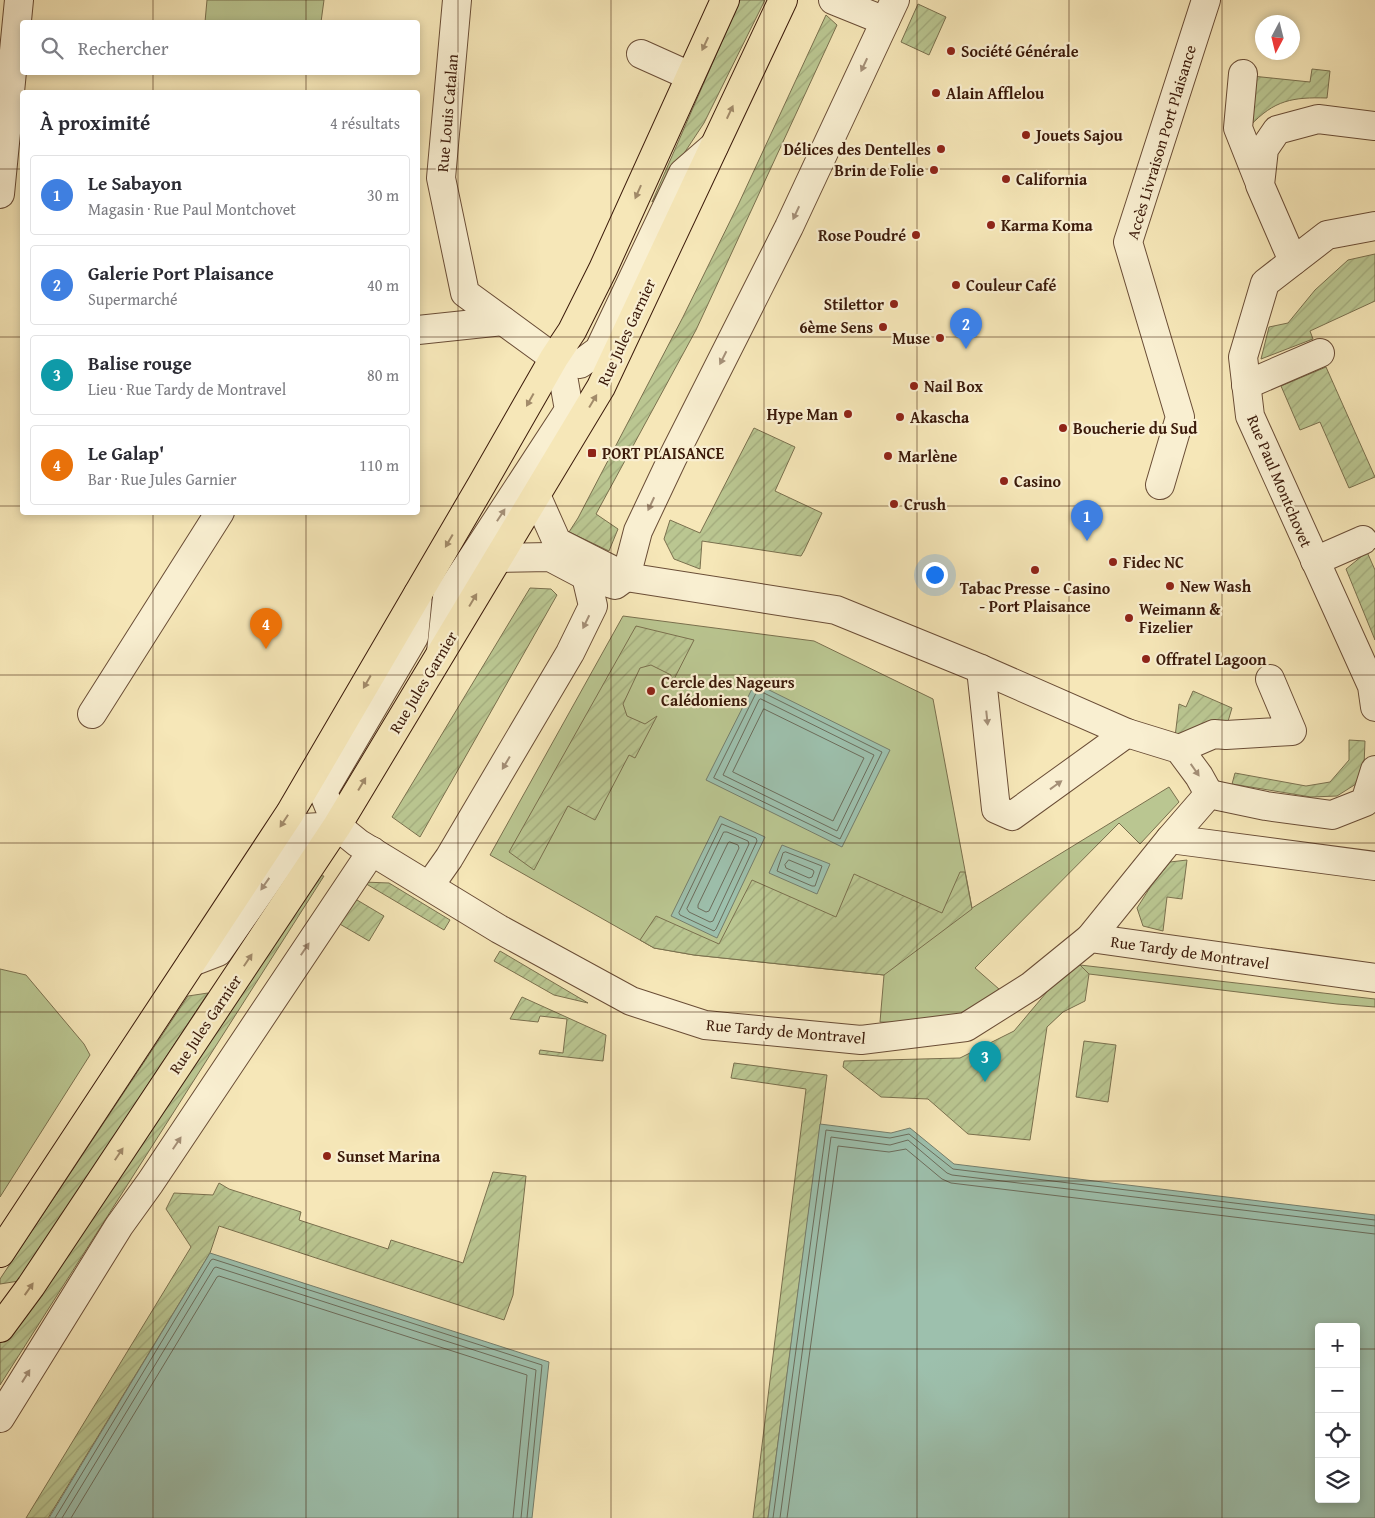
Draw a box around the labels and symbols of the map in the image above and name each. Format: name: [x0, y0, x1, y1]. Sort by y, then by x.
north arrow: [1255, 15, 1300, 60]
one-way arrow: [700, 37, 708, 51]
place label: Société Générale: [961, 39, 1079, 63]
street label: Accès Livraison Port Plaisance: [1120, 42, 1202, 242]
marker: Société Générale: [945, 45, 957, 57]
street label: Rue Louis Catalan: [430, 53, 464, 173]
one-way arrow: [860, 58, 868, 72]
place label: Alain Afflelou: [946, 81, 1045, 105]
marker: Alain Afflelou: [930, 87, 942, 99]
one-way arrow: [726, 105, 734, 119]
place label: Jouets Sajou: [1033, 123, 1123, 147]
marker: Jouets Sajou: [1020, 129, 1032, 141]
place label: Délices des Dentelles: [783, 137, 931, 161]
marker: Délices des Dentelles: [935, 143, 947, 155]
place label: Brin de Folie: [834, 158, 924, 182]
marker: Brin de Folie: [928, 164, 940, 176]
place label: California: [1016, 167, 1088, 191]
marker: California: [1000, 173, 1012, 185]
one-way arrow: [633, 185, 641, 199]
one-way arrow: [792, 206, 800, 220]
place label: Karma Koma: [1001, 213, 1093, 237]
marker: Karma Koma: [985, 219, 997, 231]
place label: Rose Poudré: [818, 223, 906, 247]
marker: Rose Poudré: [910, 229, 922, 241]
place label: Couleur Café: [966, 273, 1056, 297]
street label: Rue Jules Garnier: [591, 274, 661, 389]
marker: Couleur Café: [950, 279, 962, 291]
place label: Stilettor: [824, 292, 885, 316]
marker: Stilettor: [888, 298, 900, 310]
pin: 2: [950, 308, 982, 349]
place label: 6ème Sens: [799, 315, 873, 339]
marker: 6ème Sens: [877, 321, 889, 333]
place label: Muse: [892, 326, 930, 350]
marker: Muse: [934, 332, 946, 344]
one-way arrow: [719, 351, 727, 365]
place label: Nail Box: [924, 374, 983, 398]
marker: Nail Box: [908, 380, 920, 392]
one-way arrow: [525, 394, 534, 407]
one-way arrow: [588, 394, 597, 407]
place label: Hype Man: [767, 402, 839, 426]
place label: Akascha: [910, 405, 970, 429]
marker: Hype Man: [842, 408, 854, 420]
marker: Akascha: [894, 411, 906, 423]
street label: Rue Paul Montchovet: [1241, 411, 1319, 551]
place label: Boucherie du Sud: [1073, 416, 1198, 440]
marker: Boucherie du Sud: [1057, 422, 1069, 434]
place label: PORT PLAISANCE: [602, 441, 725, 465]
place label: Marlène: [898, 444, 958, 468]
marker: PORT PLAISANCE: [586, 447, 598, 459]
marker: Marlène: [882, 450, 894, 462]
place label: Casino: [1014, 469, 1062, 493]
marker: Casino: [998, 475, 1010, 487]
place label: Crush: [904, 492, 946, 516]
one-way arrow: [647, 496, 655, 511]
marker: Crush: [888, 498, 900, 510]
pin: 1: [1071, 500, 1103, 541]
one-way arrow: [496, 508, 506, 521]
one-way arrow: [444, 535, 453, 548]
place label: Fidec NC: [1123, 550, 1184, 574]
marker: Fidec NC: [1107, 556, 1119, 568]
your location: [922, 562, 948, 588]
marker: Tabac Presse - Casino - Port Plaisance: [1029, 564, 1041, 576]
place label: New Wash: [1180, 574, 1252, 598]
place label: Tabac Presse - Casino - Port Plaisance: [960, 576, 1111, 618]
marker: New Wash: [1164, 580, 1176, 592]
one-way arrow: [468, 593, 477, 606]
place label: Weimann & Fizelier: [1139, 597, 1221, 639]
pin: 4: [250, 608, 282, 649]
marker: Weimann & Fizelier: [1123, 612, 1135, 624]
one-way arrow: [581, 614, 590, 629]
street label: Rue Jules Garnier: [383, 626, 463, 738]
place label: Offratel Lagoon: [1156, 647, 1267, 671]
marker: Offratel Lagoon: [1140, 653, 1152, 665]
place label: Cercle des Nageurs Calédoniens: [661, 670, 795, 712]
one-way arrow: [362, 675, 371, 688]
marker: Cercle des Nageurs Calédoniens: [645, 685, 657, 697]
one-way arrow: [983, 710, 991, 726]
one-way arrow: [501, 756, 510, 769]
one-way arrow: [1190, 764, 1200, 777]
one-way arrow: [358, 777, 367, 790]
one-way arrow: [1049, 779, 1062, 790]
one-way arrow: [279, 815, 289, 828]
one-way arrow: [260, 878, 270, 891]
street label: Rue Tardy de Montravel: [1109, 929, 1271, 975]
one-way arrow: [300, 942, 310, 956]
one-way arrow: [243, 953, 252, 967]
street label: Rue Jules Garnier: [163, 969, 248, 1079]
street label: Rue Tardy de Montravel: [705, 1012, 867, 1050]
pin: 3: [969, 1041, 1001, 1082]
one-way arrow: [172, 1136, 182, 1150]
place label: Sunset Marina: [337, 1144, 441, 1168]
one-way arrow: [114, 1147, 124, 1160]
marker: Sunset Marina: [321, 1150, 333, 1162]
one-way arrow: [24, 1282, 34, 1296]
one-way arrow: [21, 1370, 30, 1383]

